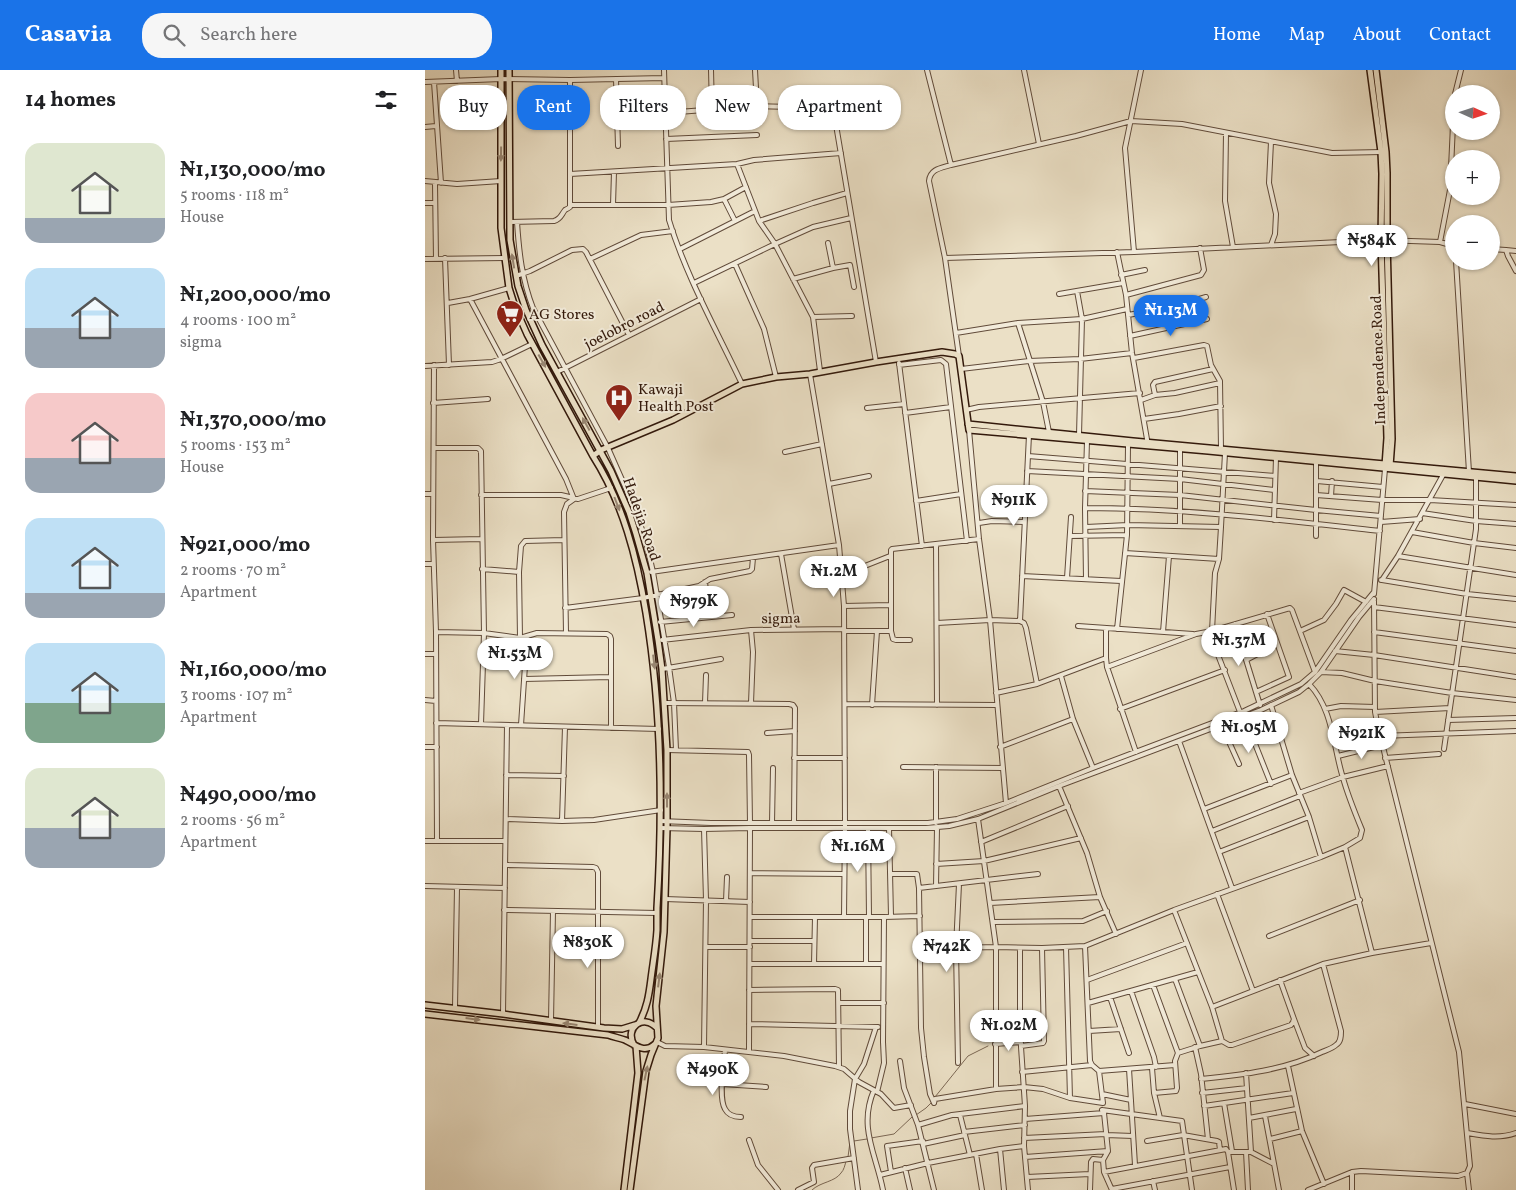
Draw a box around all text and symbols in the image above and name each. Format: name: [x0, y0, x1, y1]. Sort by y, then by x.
search box: [142, 13, 492, 58]
text: Casavia: [25, 18, 112, 52]
icon: search: [160, 21, 188, 49]
text: Search here: [200, 22, 297, 48]
text: Home: [1213, 23, 1261, 48]
text: Map: [1289, 23, 1325, 48]
text: About: [1353, 23, 1401, 48]
text: Contact: [1429, 23, 1491, 48]
chip: Buy: [440, 85, 507, 130]
chip: Rent: [517, 85, 590, 130]
chip: Filters: [600, 85, 686, 130]
chip: New: [696, 85, 768, 130]
chip: Apartment: [778, 85, 901, 130]
north arrow: [1445, 85, 1500, 140]
map controls: [1445, 85, 1500, 270]
text: 14 homes: [25, 86, 116, 115]
icon: filters: [372, 86, 400, 114]
one-way arrow: [497, 146, 505, 162]
button: +: [1445, 150, 1500, 205]
text: ₦1,130,000/mo: [180, 156, 326, 185]
icon: home: [65, 163, 125, 223]
text: 5 rooms · 118 m²: [180, 185, 289, 207]
text: House: [180, 207, 224, 229]
button: −: [1445, 215, 1500, 270]
pin: ₦584K: [1337, 224, 1407, 267]
text: ₦584K: [1348, 230, 1396, 252]
one-way arrow: [509, 253, 517, 269]
text: ₦1,200,000/mo: [180, 281, 331, 310]
icon: home: [65, 288, 125, 348]
pin: ₦1.13M: [1130, 294, 1212, 337]
street label: Independence Road: [1367, 295, 1392, 425]
street label: joelobro road: [581, 297, 668, 356]
supermarket icon: AG Stores: [495, 299, 525, 338]
text: ₦1.13M: [1145, 300, 1197, 322]
place label: AG Stores: [529, 305, 594, 326]
text: 4 rooms · 100 m²: [180, 310, 296, 332]
text: sigma: [180, 332, 222, 354]
one-way arrow: [537, 354, 546, 368]
place label: Kawaji Health Post: [638, 380, 714, 418]
hospital icon: Kawaji Health Post: [604, 383, 634, 422]
text: ₦1,370,000/mo: [180, 406, 326, 435]
icon: home: [65, 413, 125, 473]
one-way arrow: [582, 417, 591, 431]
text: 5 rooms · 153 m²: [180, 435, 291, 457]
text: House: [180, 457, 224, 479]
street label: Hadejia Road: [616, 475, 665, 564]
pin: ₦911K: [979, 484, 1049, 527]
text: ₦911K: [992, 490, 1036, 512]
one-way arrow: [614, 497, 622, 512]
text: ₦921,000/mo: [180, 531, 310, 560]
icon: home: [65, 538, 125, 598]
pin: ₦1.2M: [799, 556, 869, 598]
text: 2 rooms · 70 m²: [180, 560, 286, 582]
text: ₦1.2M: [811, 561, 857, 583]
text: Apartment: [180, 582, 257, 604]
pin: ₦979K: [659, 586, 729, 628]
text: ₦979K: [670, 591, 718, 613]
street label: sigma: [761, 609, 801, 630]
pin: ₦1.37M: [1198, 624, 1280, 667]
text: ₦1.37M: [1212, 630, 1266, 652]
pin: ₦1.53M: [474, 638, 556, 680]
text: ₦1.53M: [488, 643, 542, 665]
one-way arrow: [650, 655, 658, 671]
text: ₦1,160,000/mo: [180, 656, 327, 685]
icon: home: [65, 663, 125, 723]
text: 3 rooms · 107 m²: [180, 685, 293, 707]
text: Apartment: [180, 707, 257, 729]
pin: ₦1.05M: [1208, 712, 1290, 754]
text: ₦1.05M: [1221, 717, 1277, 739]
pin: ₦921K: [1327, 718, 1397, 760]
text: ₦921K: [1339, 723, 1385, 745]
text: ₦490,000/mo: [180, 781, 316, 810]
icon: home: [65, 788, 125, 848]
one-way arrow: [663, 792, 671, 808]
text: 2 rooms · 56 m²: [180, 810, 285, 832]
pin: ₦1.16M: [817, 830, 899, 873]
text: Apartment: [180, 832, 257, 854]
text: ₦1.16M: [831, 836, 885, 858]
pin: ₦830K: [553, 926, 623, 969]
pin: ₦742K: [912, 930, 982, 973]
text: ₦830K: [563, 932, 613, 954]
text: ₦742K: [923, 936, 971, 958]
one-way arrow: [655, 972, 663, 988]
pin: ₦1.02M: [968, 1010, 1050, 1052]
one-way arrow: [466, 1015, 482, 1023]
text: ₦1.02M: [981, 1015, 1037, 1037]
one-way arrow: [562, 1020, 578, 1028]
pin: ₦490K: [678, 1054, 748, 1096]
text: ₦490K: [687, 1059, 739, 1081]
one-way arrow: [642, 1065, 650, 1081]

